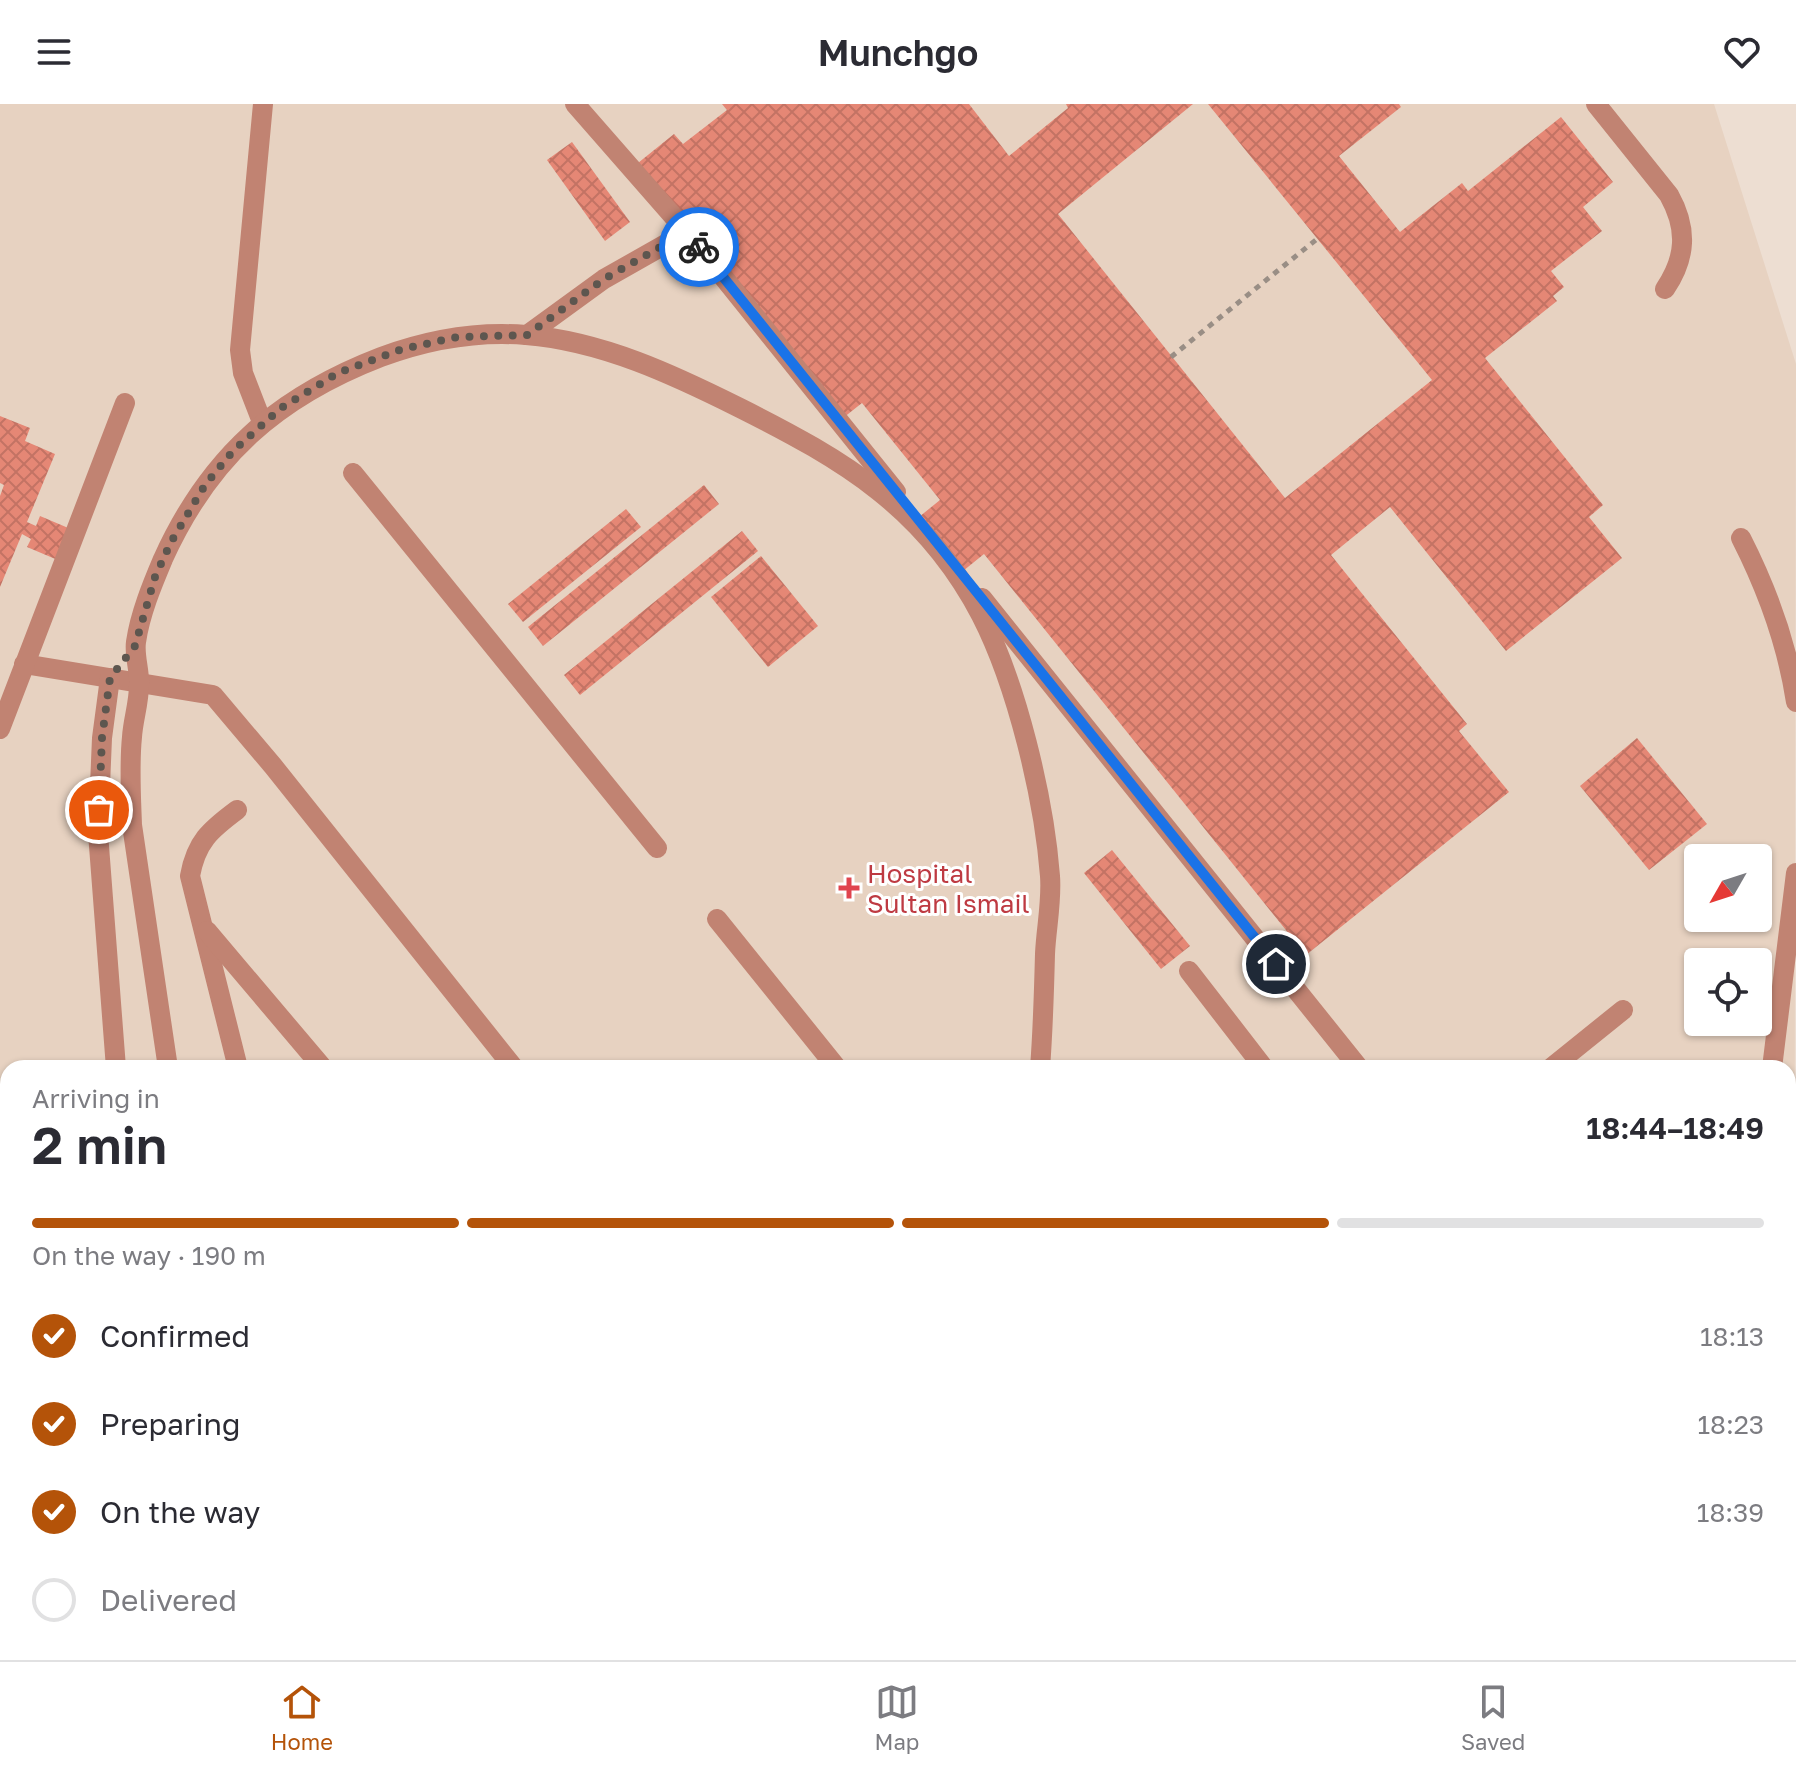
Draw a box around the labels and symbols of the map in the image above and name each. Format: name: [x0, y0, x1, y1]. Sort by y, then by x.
courier: [659, 207, 739, 287]
pin: [65, 776, 133, 844]
north arrow: [1684, 844, 1772, 932]
place label: Hospital Sultan Ismail: [867, 858, 1030, 919]
marker: Hospital Sultan Ismail: [838, 877, 860, 899]
pin: [1242, 930, 1310, 998]

